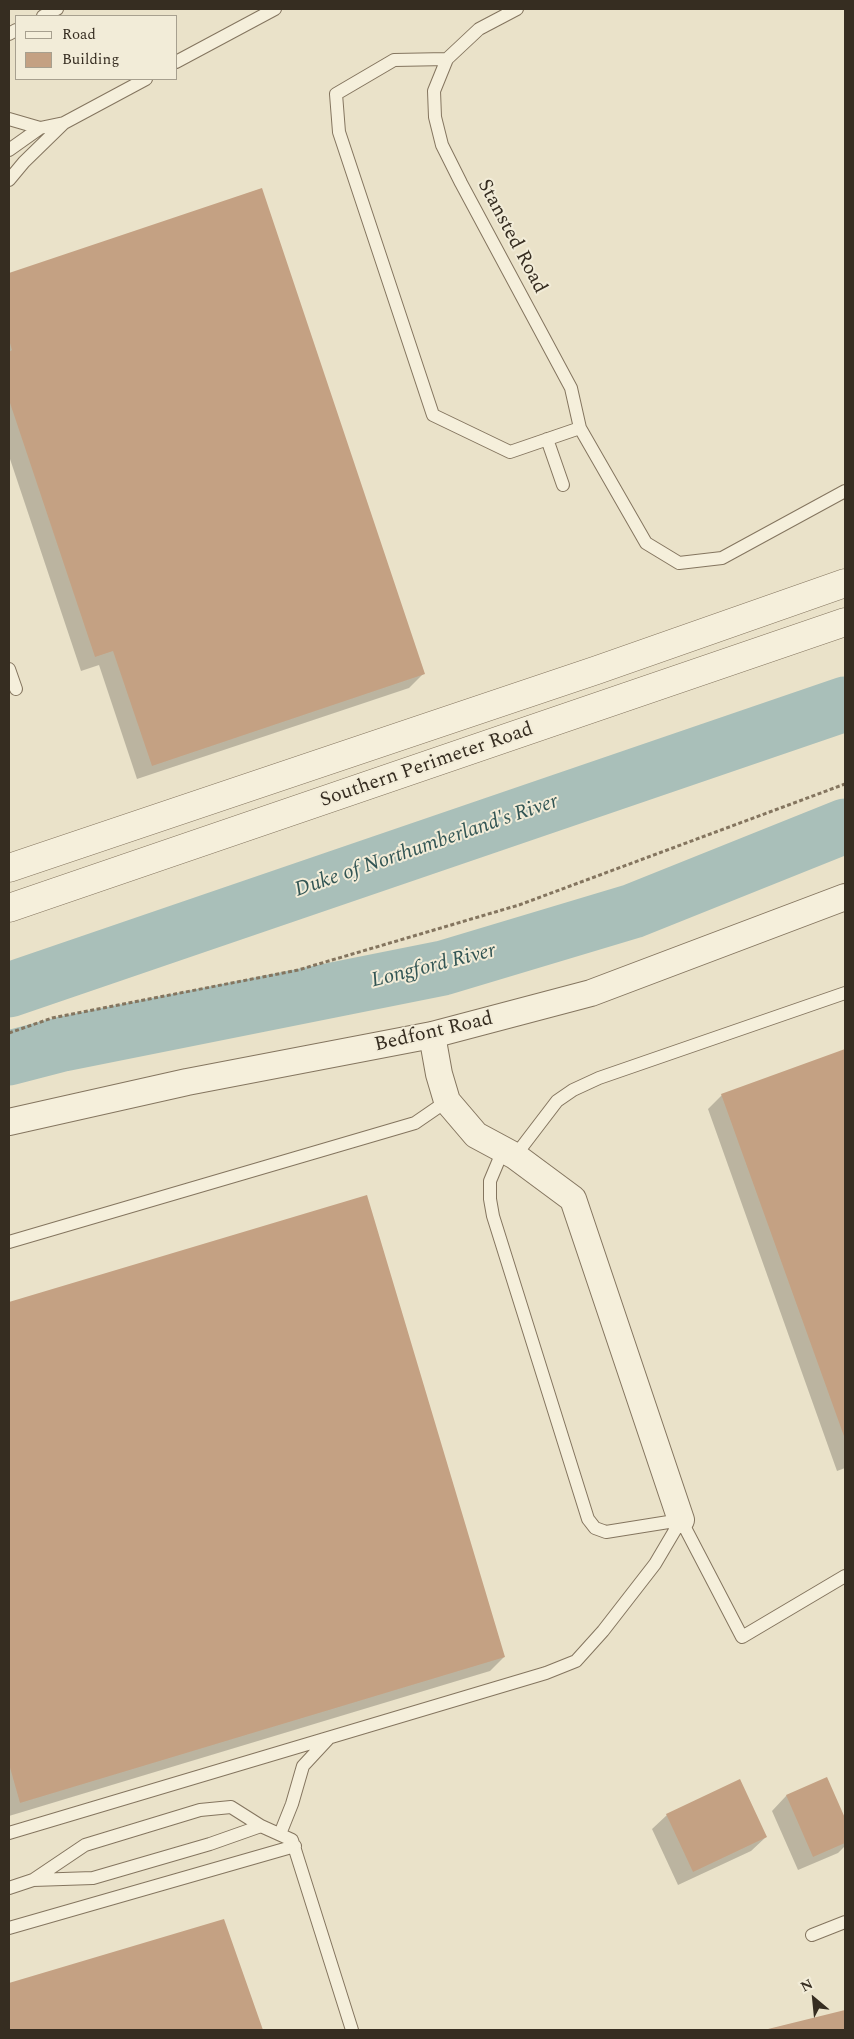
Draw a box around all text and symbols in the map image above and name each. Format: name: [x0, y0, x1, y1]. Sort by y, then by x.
legend: [15, 15, 178, 80]
text: Road: [62, 23, 96, 46]
text: Building: [62, 48, 119, 71]
street label: Stansted Road: [471, 176, 551, 298]
street label: Southern Perimeter Road: [317, 718, 537, 814]
water label: Duke of Northumberland's River: [292, 790, 562, 904]
water label: Longford River: [369, 939, 499, 995]
street label: Bedfont Road: [373, 1008, 495, 1058]
text: N: [797, 1973, 817, 1997]
north arrow: [789, 1974, 839, 2024]

